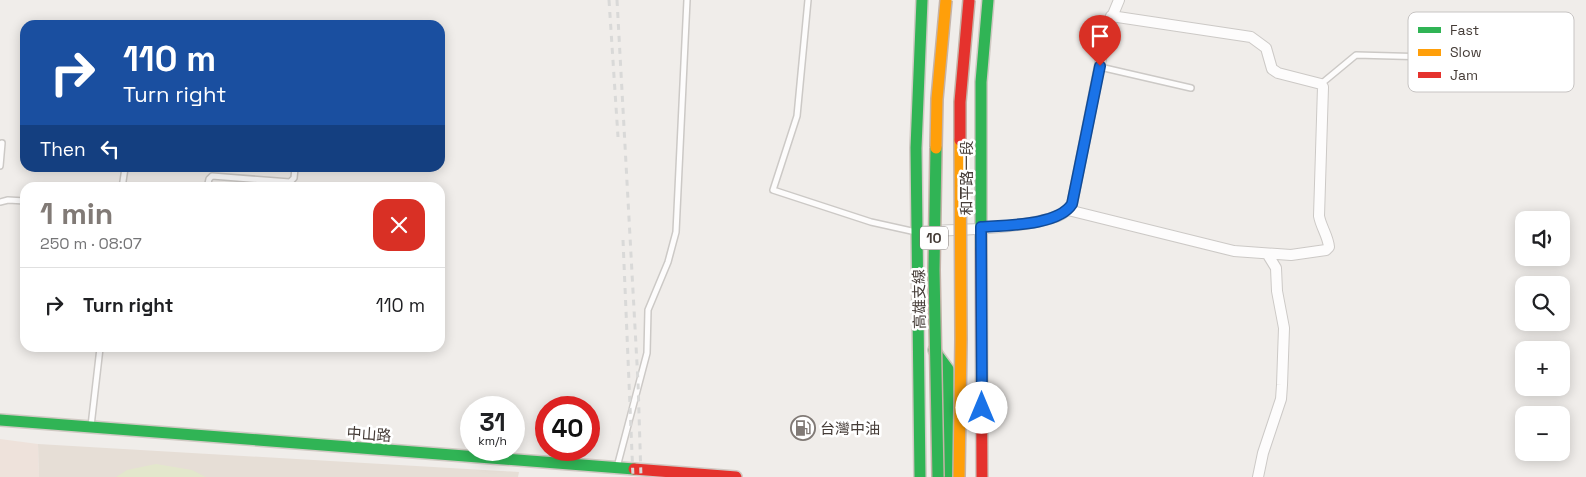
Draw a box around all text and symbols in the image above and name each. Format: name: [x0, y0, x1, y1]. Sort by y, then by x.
legend: [1408, 12, 1574, 92]
pin: [1079, 15, 1121, 66]
text: Fast: [1450, 21, 1479, 39]
icon: arrive: [1086, 22, 1114, 50]
text: 110 m: [123, 37, 216, 81]
icon: right: [40, 40, 105, 105]
text: Slow: [1450, 43, 1482, 61]
text: Jam: [1450, 66, 1478, 84]
text: Turn right: [123, 80, 226, 108]
icon: left: [96, 135, 124, 163]
text: Then: [40, 137, 86, 162]
street label: 和平路一段: [957, 140, 976, 216]
text: 1 min: [40, 194, 113, 233]
button: close: [373, 199, 425, 251]
map controls: [1515, 211, 1570, 461]
button: sound: [1515, 211, 1570, 266]
road number: 10: [920, 227, 948, 250]
text: 250 m · 08:07: [40, 233, 142, 254]
street label: 高雄支線: [909, 269, 929, 329]
button: search: [1515, 276, 1570, 331]
icon: right: [40, 291, 68, 319]
text: Turn right: [83, 293, 173, 318]
text: 110 m: [376, 293, 425, 318]
button: +: [1515, 341, 1570, 396]
position arrow: [955, 381, 1007, 433]
speed limit sign: 40: [535, 396, 600, 461]
text: 31: [479, 406, 506, 438]
button: −: [1515, 406, 1570, 461]
fuel station icon: 台灣中油: [790, 415, 816, 441]
place label: 台灣中油: [820, 419, 880, 438]
street label: 中山路: [346, 423, 392, 445]
text: km/h: [478, 433, 507, 449]

